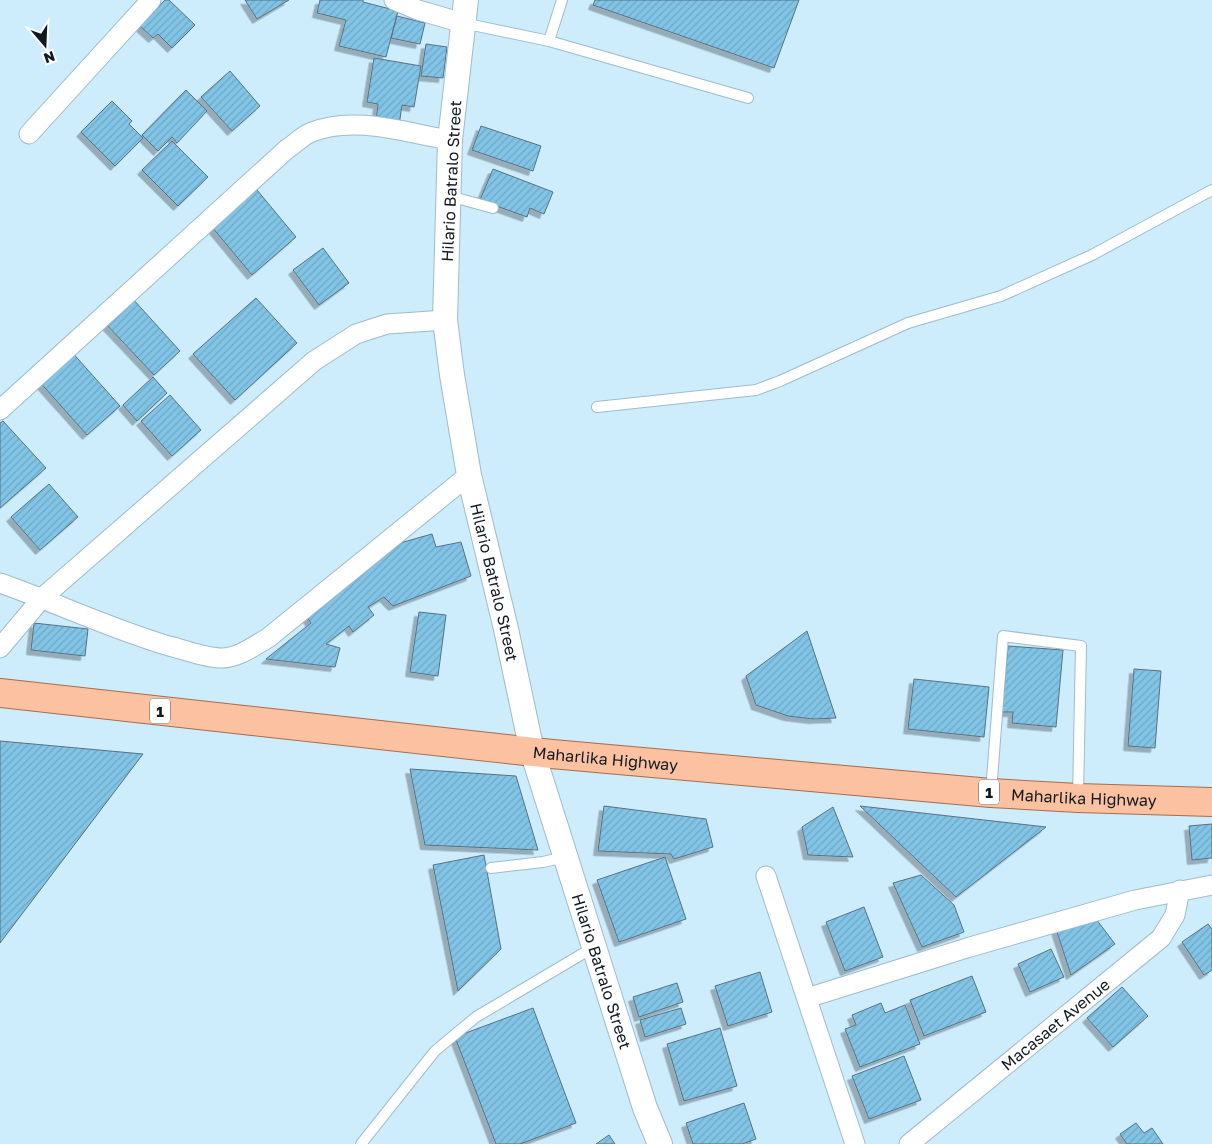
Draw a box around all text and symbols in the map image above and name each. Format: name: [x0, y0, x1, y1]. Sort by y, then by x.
north arrow: [20, 20, 70, 70]
text: N: [42, 48, 57, 68]
street label: Hilario Batralo Street: [437, 100, 465, 262]
street label: Hilario Batralo Street: [466, 501, 523, 663]
road number: 1: [150, 698, 170, 724]
street label: Maharlika Highway: [532, 742, 679, 775]
road number: 1: [979, 780, 999, 804]
street label: Maharlika Highway: [1010, 784, 1157, 810]
street label: Hilario Batralo Street: [568, 891, 636, 1051]
street label: Macasaet Avenue: [997, 974, 1114, 1075]

